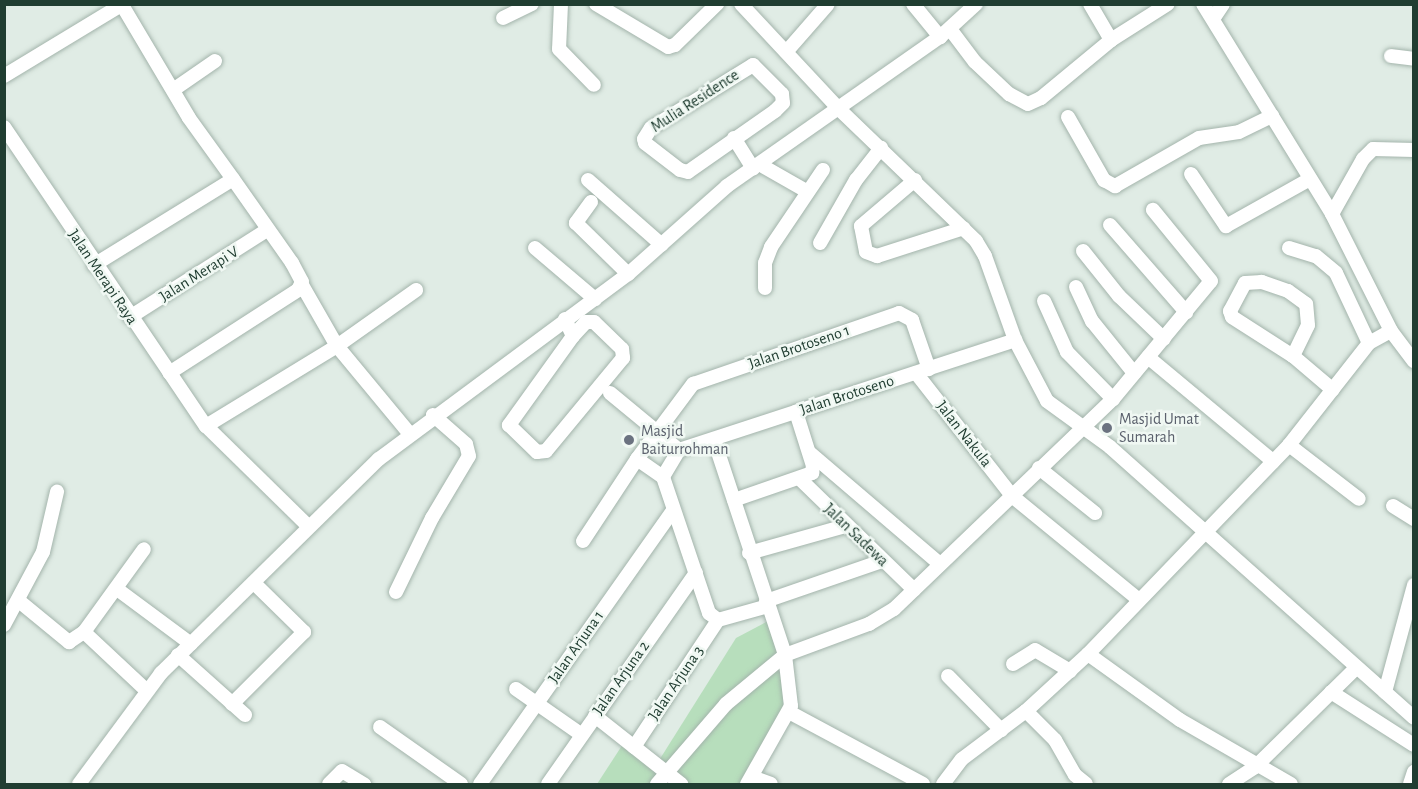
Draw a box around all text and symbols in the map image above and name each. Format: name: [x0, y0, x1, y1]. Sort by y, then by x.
street label: Mulia Residence: [647, 65, 743, 137]
street label: Jalan Merapi Raya: [64, 226, 142, 328]
street label: Jalan Merapi V: [156, 242, 242, 306]
street label: Jalan Brotoseno 1: [746, 321, 852, 373]
street label: Jalan Brotoseno: [798, 371, 896, 419]
street label: Jalan Nakula: [932, 397, 996, 471]
place label: Masjid Umat Sumarah: [1119, 409, 1199, 447]
place label: Masjid Baiturrohman: [641, 421, 729, 459]
marker: Masjid Umat Sumarah: [1100, 421, 1114, 435]
marker: Masjid Baiturrohman: [622, 433, 636, 447]
street label: Jalan Sadewa: [820, 500, 892, 570]
street label: Jalan Arjuna 1: [544, 607, 608, 687]
street label: Jalan Arjuna 2: [588, 637, 654, 719]
street label: Jalan Arjuna 3: [644, 642, 708, 724]

